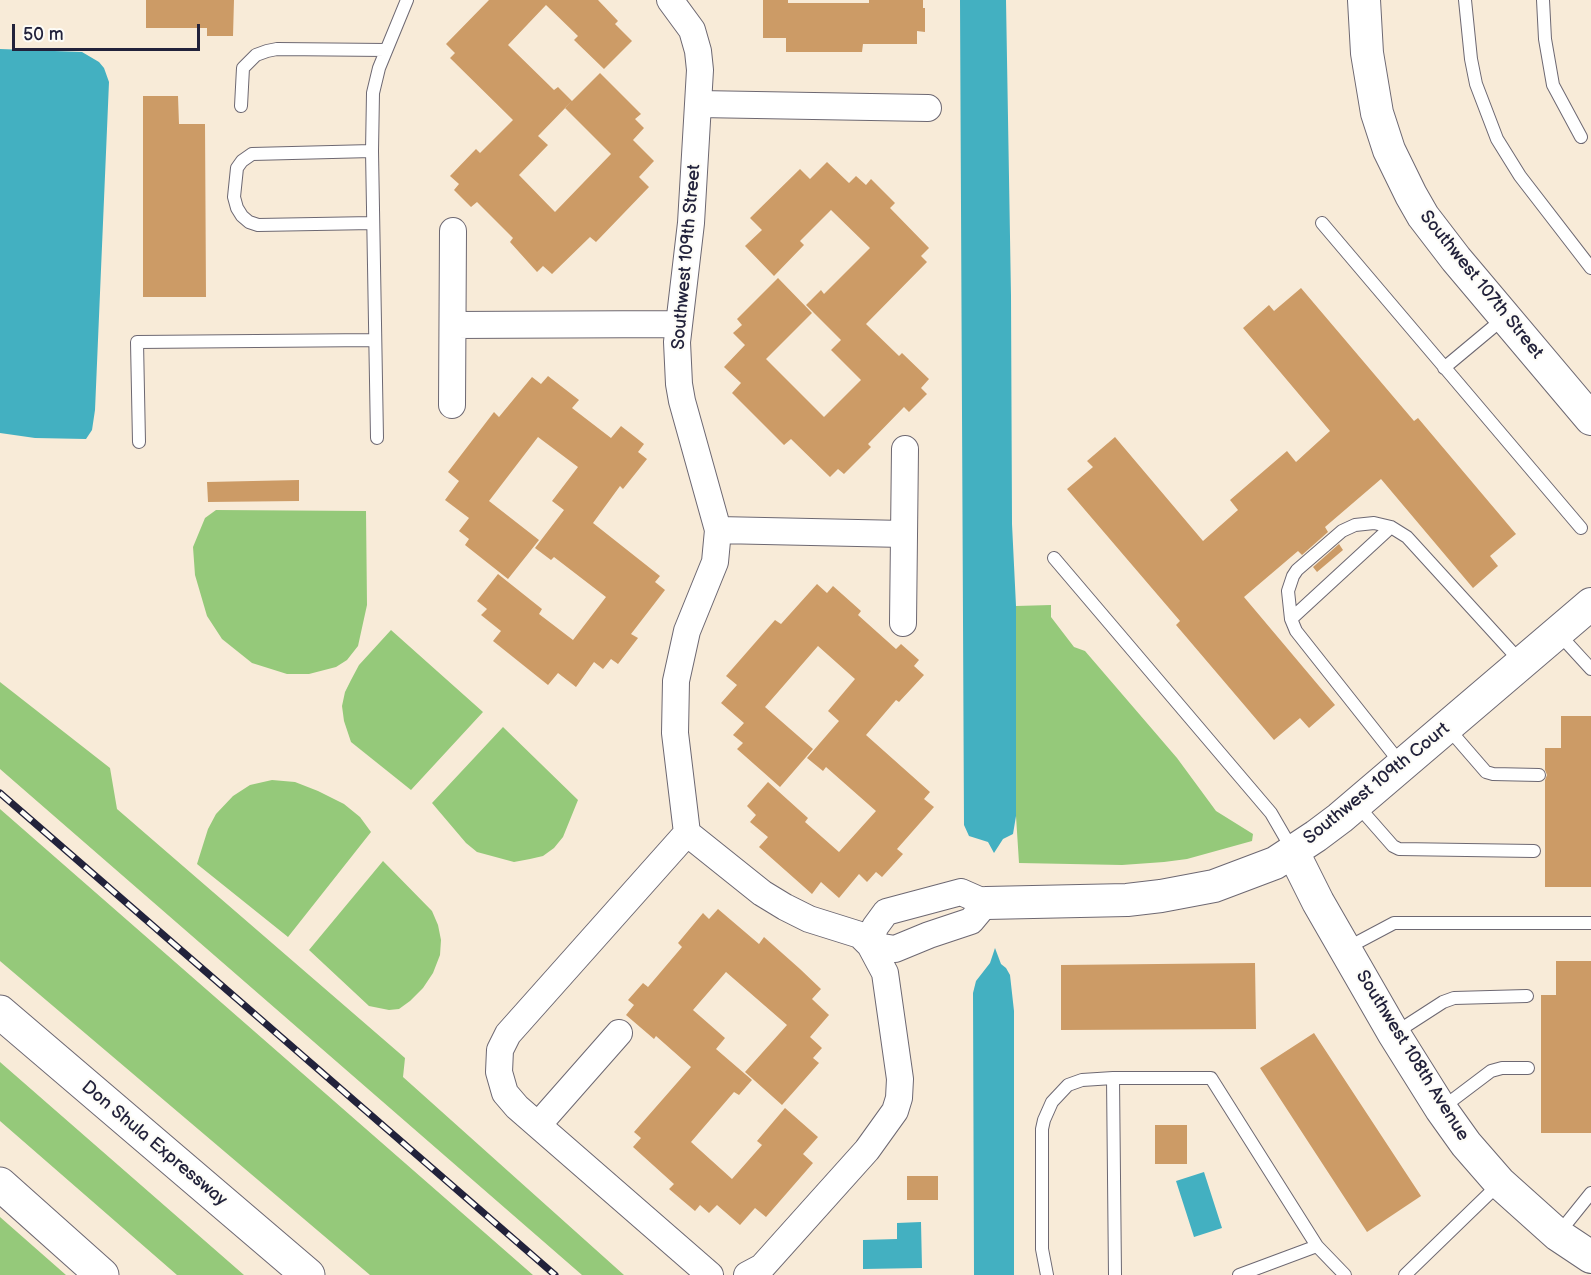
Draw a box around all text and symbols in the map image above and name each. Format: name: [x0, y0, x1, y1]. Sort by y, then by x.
scale bar: [15, 12, 202, 50]
text: 50 m: [23, 24, 64, 45]
street label: Southwest 109th Street: [668, 163, 706, 351]
street label: Southwest 107th Street: [1415, 207, 1547, 363]
street label: Southwest 109th Court: [1300, 718, 1454, 850]
street label: Southwest 108th Avenue: [1351, 967, 1473, 1145]
street label: Don Shula Expressway: [77, 1077, 231, 1211]

